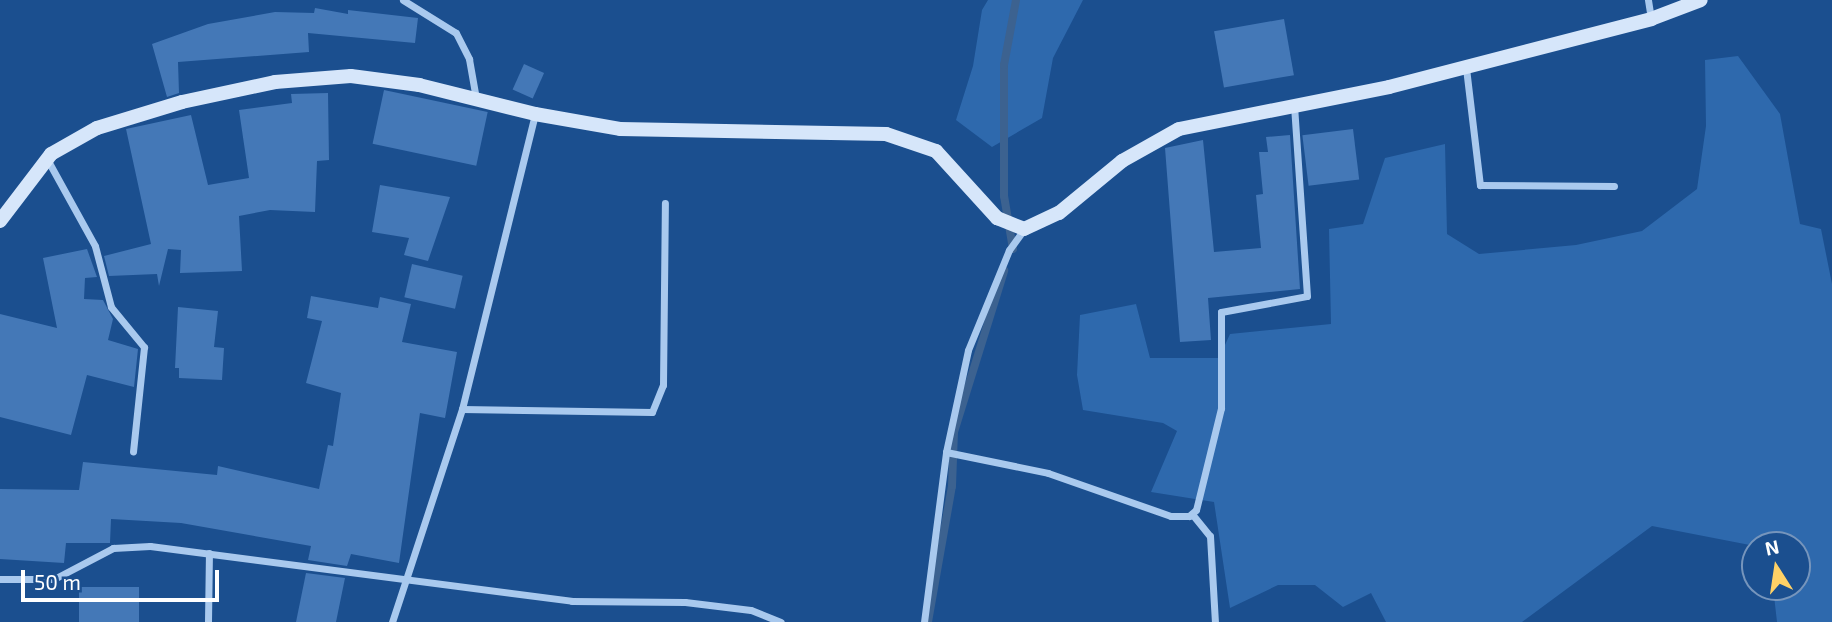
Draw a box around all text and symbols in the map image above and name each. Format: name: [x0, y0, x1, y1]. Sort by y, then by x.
north arrow: [1741, 531, 1811, 601]
text: N: [1763, 534, 1781, 560]
scale bar: [24, 556, 222, 600]
text: 50 m: [34, 569, 81, 594]

